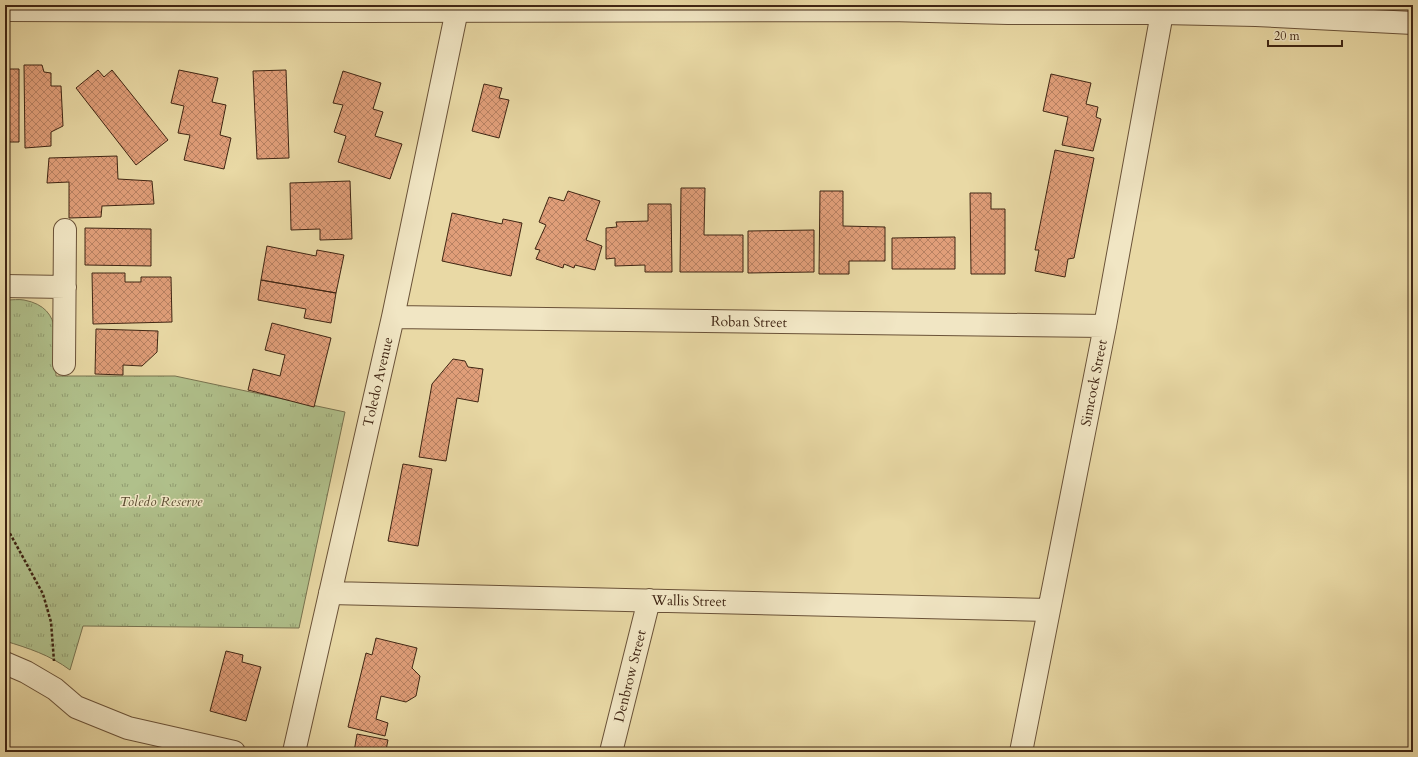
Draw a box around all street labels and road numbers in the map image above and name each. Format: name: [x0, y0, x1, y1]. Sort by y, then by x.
street label: Roban Street: [711, 312, 788, 332]
street label: Toledo Avenue: [358, 335, 398, 429]
street label: Simcock Street: [1076, 337, 1112, 428]
street label: Wallis Street: [650, 591, 727, 611]
street label: Denbrow Street: [609, 627, 651, 724]

